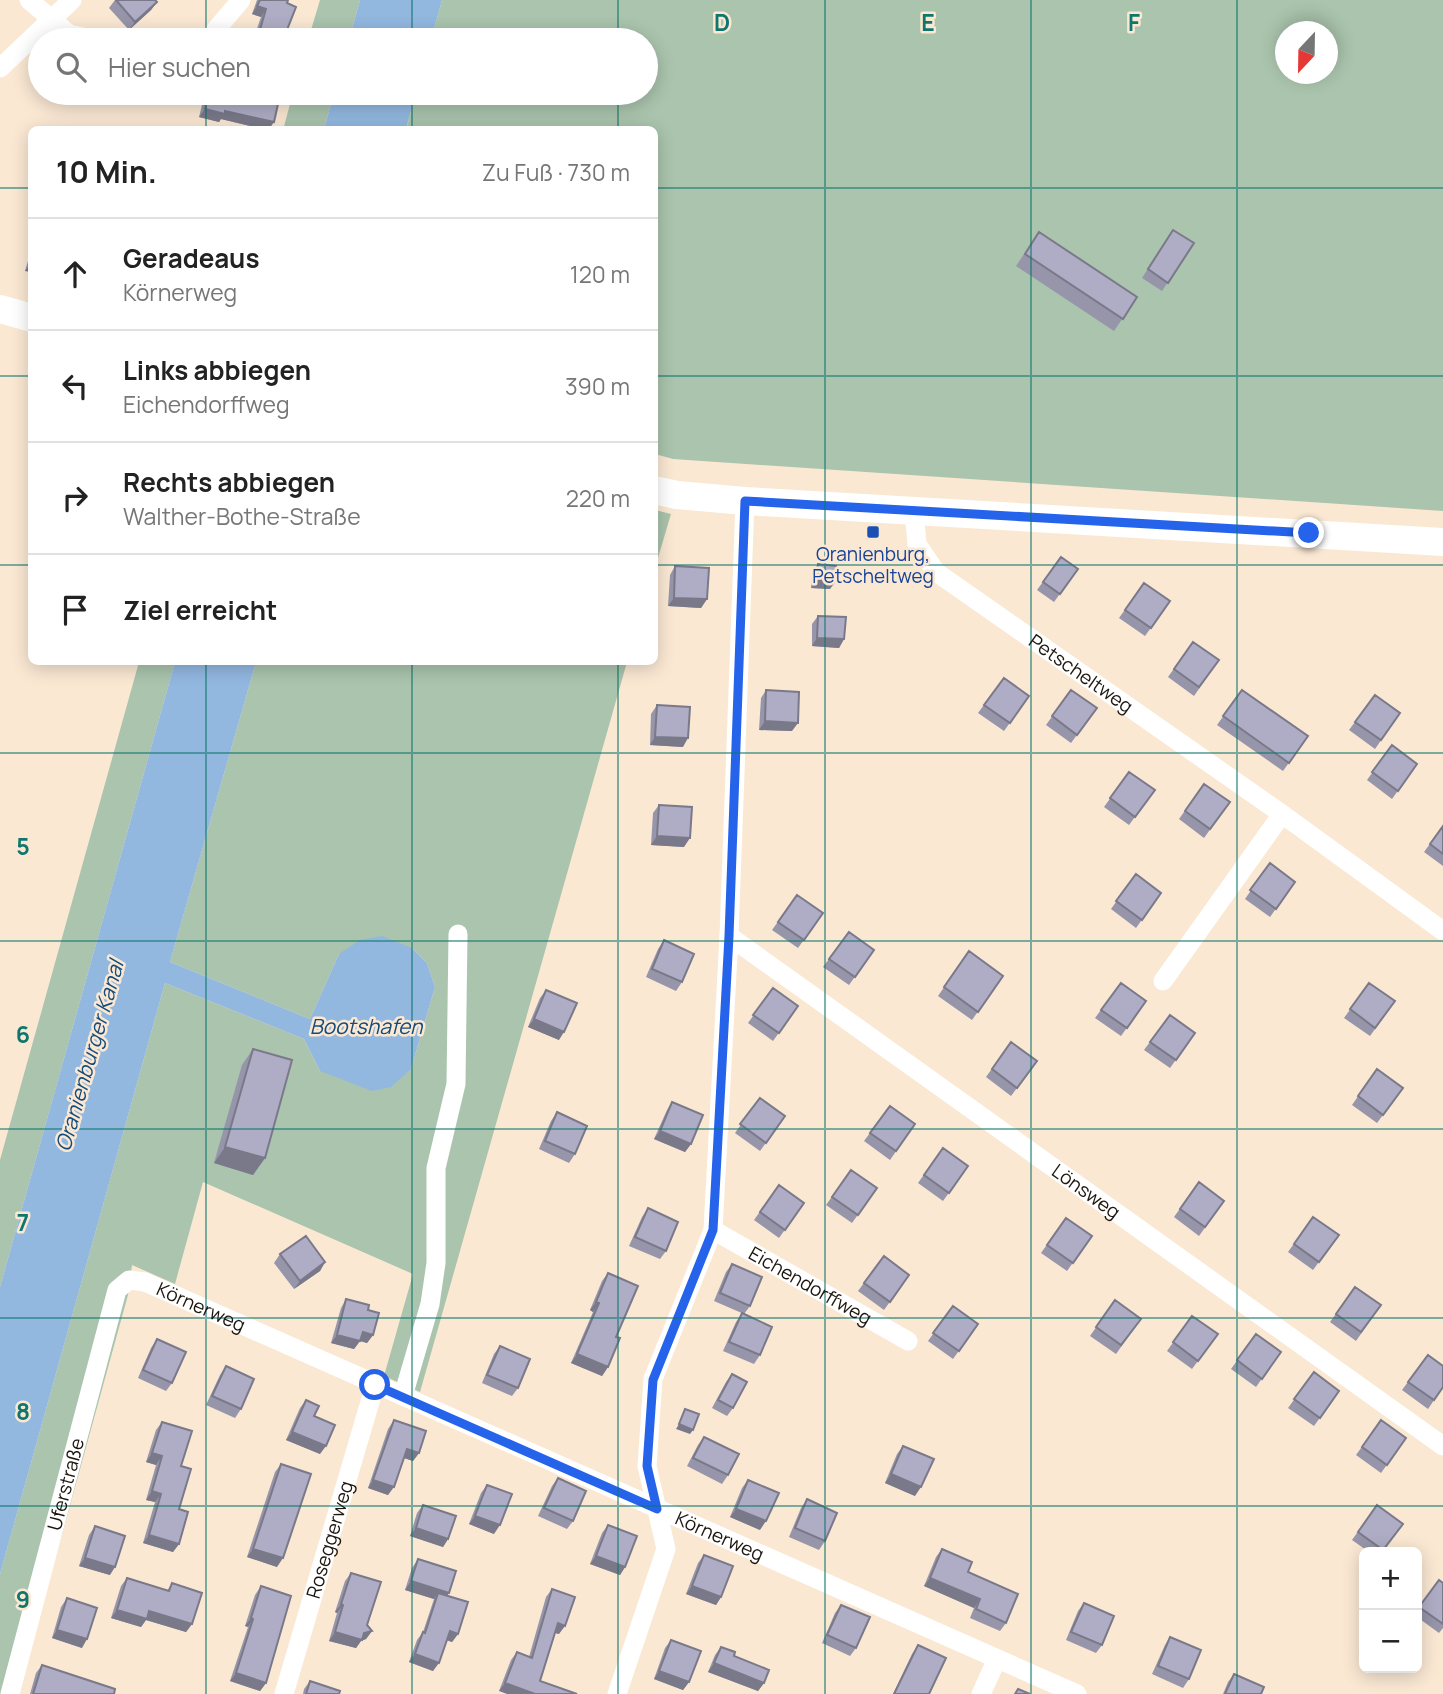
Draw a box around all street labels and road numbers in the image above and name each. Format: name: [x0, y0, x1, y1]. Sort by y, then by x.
street label: Petscheltweg: [1024, 628, 1138, 719]
street label: Lönsweg: [1047, 1158, 1126, 1225]
street label: Eichendorffweg: [744, 1240, 877, 1331]
street label: Körnerweg: [153, 1276, 250, 1338]
street label: Uferstraße: [41, 1435, 90, 1533]
street label: Roseggerweg: [300, 1478, 359, 1601]
street label: Körnerweg: [671, 1505, 768, 1567]

